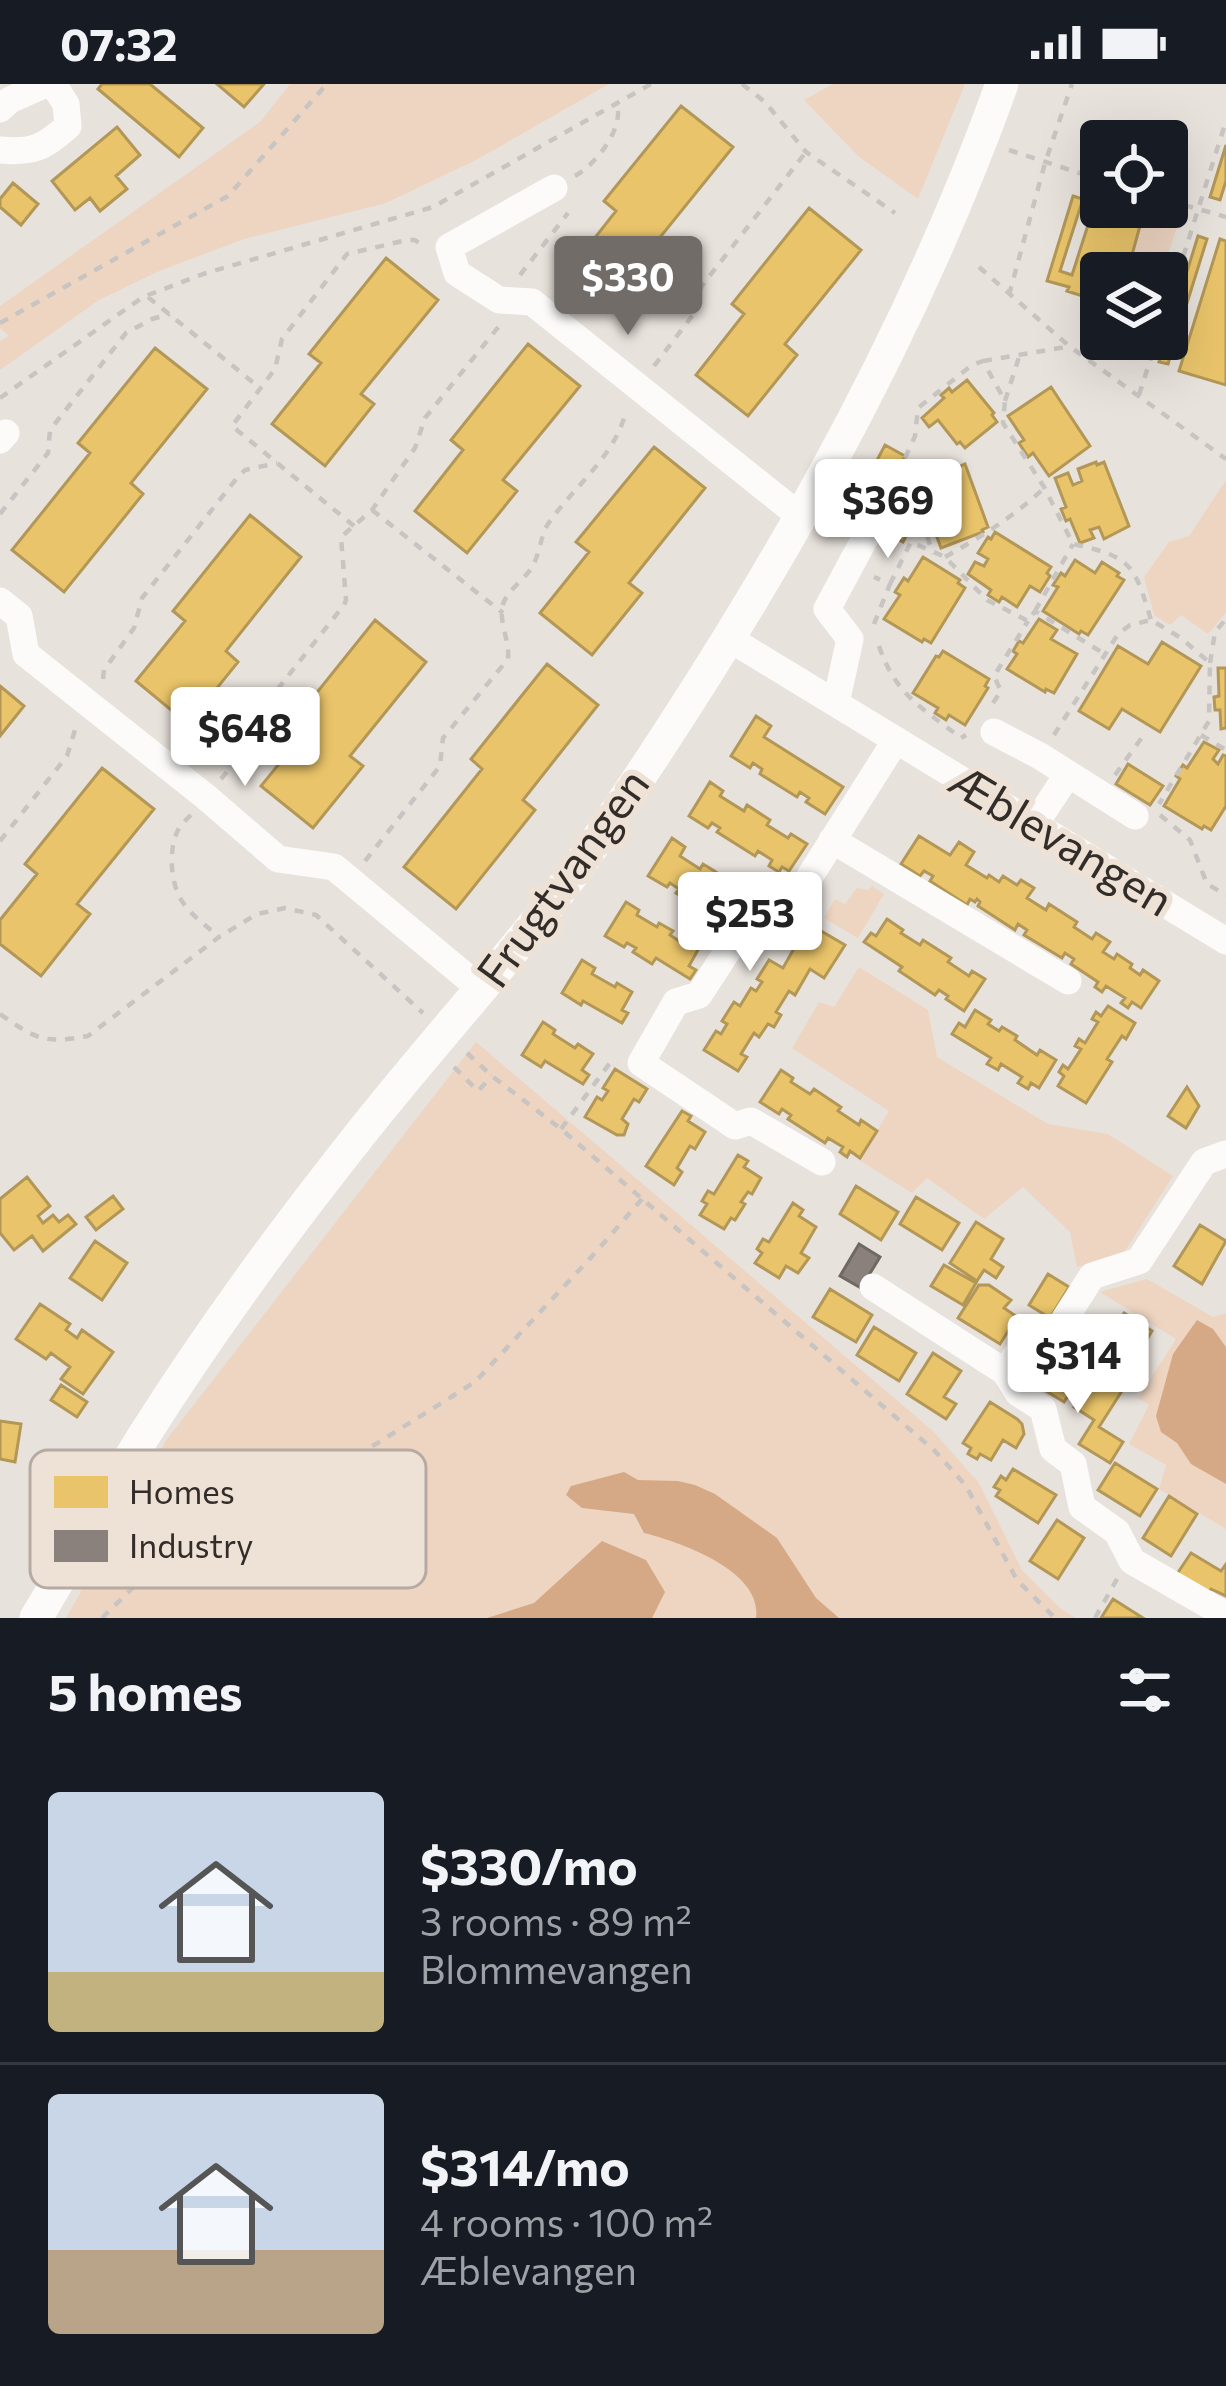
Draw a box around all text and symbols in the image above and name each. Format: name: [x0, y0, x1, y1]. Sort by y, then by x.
text: 07:32: [60, 15, 178, 70]
map controls: [1080, 120, 1188, 360]
button: locate: [1080, 120, 1188, 228]
pin: $330: [557, 236, 699, 338]
text: $330: [581, 251, 675, 299]
button: layers: [1080, 252, 1188, 360]
pin: $369: [817, 459, 959, 561]
text: $369: [842, 474, 934, 522]
pin: $648: [174, 687, 316, 789]
text: $648: [198, 702, 292, 750]
street label: Æblevangen: [941, 750, 1184, 926]
street label: Frugtvangen: [463, 757, 659, 996]
pin: $253: [679, 872, 821, 974]
text: $253: [705, 887, 795, 935]
pin: $314: [1007, 1314, 1149, 1416]
text: $314: [1035, 1329, 1121, 1377]
legend: [30, 1450, 426, 1588]
text: Homes: [129, 1470, 235, 1511]
text: Industry: [129, 1524, 253, 1565]
icon: filters: [1112, 1657, 1178, 1723]
text: 5 homes: [48, 1659, 243, 1722]
text: $330/mo: [420, 1833, 638, 1896]
icon: home: [144, 1840, 288, 1984]
text: 3 rooms · 89 m²: [420, 1896, 692, 1944]
text: Blommevangen: [420, 1944, 693, 1992]
text: $314/mo: [420, 2134, 630, 2197]
icon: home: [144, 2142, 288, 2286]
text: 4 rooms · 100 m²: [420, 2197, 713, 2245]
text: Æblevangen: [420, 2245, 637, 2293]

